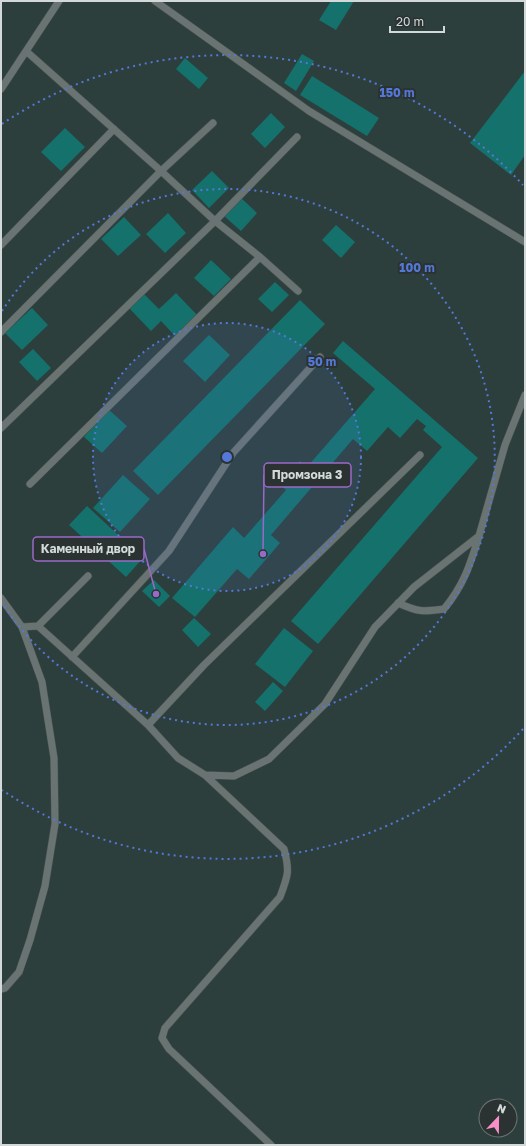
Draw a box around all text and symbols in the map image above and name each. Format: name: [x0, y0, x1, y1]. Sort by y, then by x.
scale bar: [390, 8, 444, 34]
text: 20 m: [396, 14, 424, 29]
text: 150 m: [380, 85, 414, 100]
text: 100 m: [399, 260, 435, 275]
text: 50 m: [308, 354, 336, 369]
centre of rings: [220, 450, 234, 464]
callout: Промзона 3: [264, 463, 351, 487]
text: Промзона 3: [272, 467, 342, 482]
callout: Каменный двор: [33, 537, 144, 561]
text: Каменный двор: [41, 541, 136, 556]
north arrow: [478, 1098, 518, 1138]
text: N: [496, 1101, 508, 1116]

